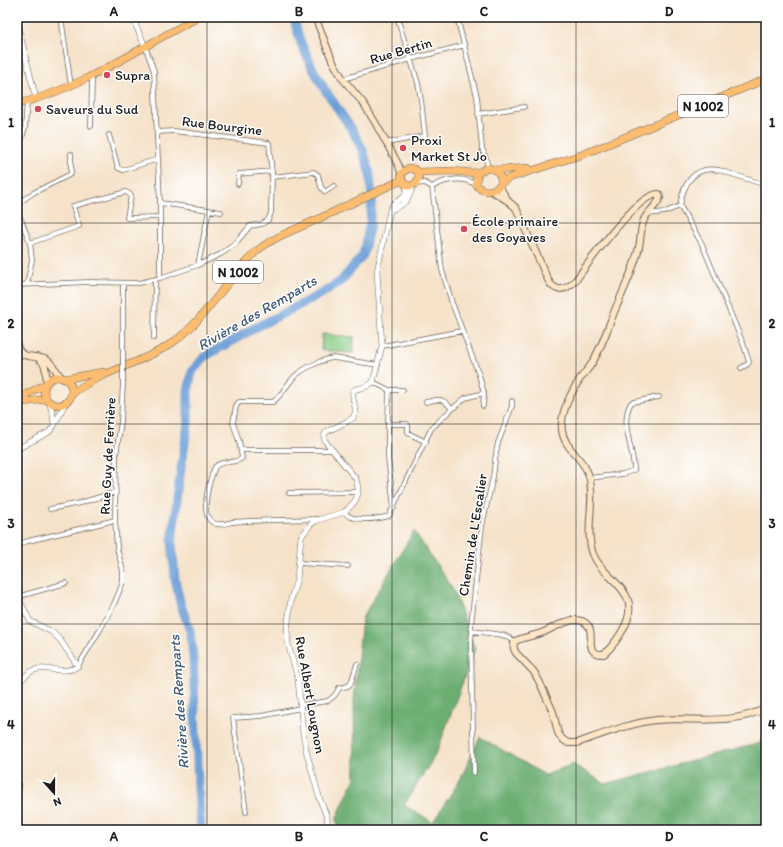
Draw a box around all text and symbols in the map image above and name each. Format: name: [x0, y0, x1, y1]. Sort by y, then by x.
text: A: [109, 4, 119, 19]
text: B: [295, 4, 304, 19]
text: C: [480, 4, 489, 19]
text: D: [665, 4, 674, 19]
street label: Rue Bertin: [368, 34, 434, 68]
place label: Supra: [115, 67, 150, 84]
marker: Supra: [102, 70, 112, 80]
road number: N 1002: [678, 95, 728, 117]
place label: Saveurs du Sud: [46, 101, 139, 118]
marker: Saveurs du Sud: [33, 104, 43, 114]
street label: Rue Bourgine: [181, 113, 263, 139]
text: 1: [8, 115, 14, 130]
text: 1: [769, 115, 775, 130]
place label: Proxi Market St Jo: [411, 132, 487, 165]
marker: Proxi Market St Jo: [398, 143, 408, 153]
place label: École primaire des Goyaves: [472, 213, 558, 246]
marker: École primaire des Goyaves: [459, 224, 469, 234]
road number: N 1002: [213, 261, 263, 283]
water label: Rivière des Remparts: [194, 271, 321, 354]
text: 2: [8, 316, 15, 331]
text: 2: [769, 316, 776, 331]
street label: Rue Guy de Ferrière: [96, 397, 120, 515]
street label: Chemin de L'Escalier: [455, 472, 491, 597]
text: 3: [7, 516, 15, 531]
text: 3: [768, 516, 776, 531]
water label: Rivière des Remparts: [165, 633, 193, 770]
street label: Rue Albert Lougnon: [291, 635, 329, 755]
text: 4: [7, 717, 15, 732]
text: 4: [768, 717, 776, 732]
north arrow: [34, 773, 74, 813]
text: N: [52, 794, 63, 809]
text: A: [109, 829, 119, 844]
text: B: [295, 829, 304, 844]
text: C: [480, 829, 489, 844]
text: D: [665, 829, 674, 844]

